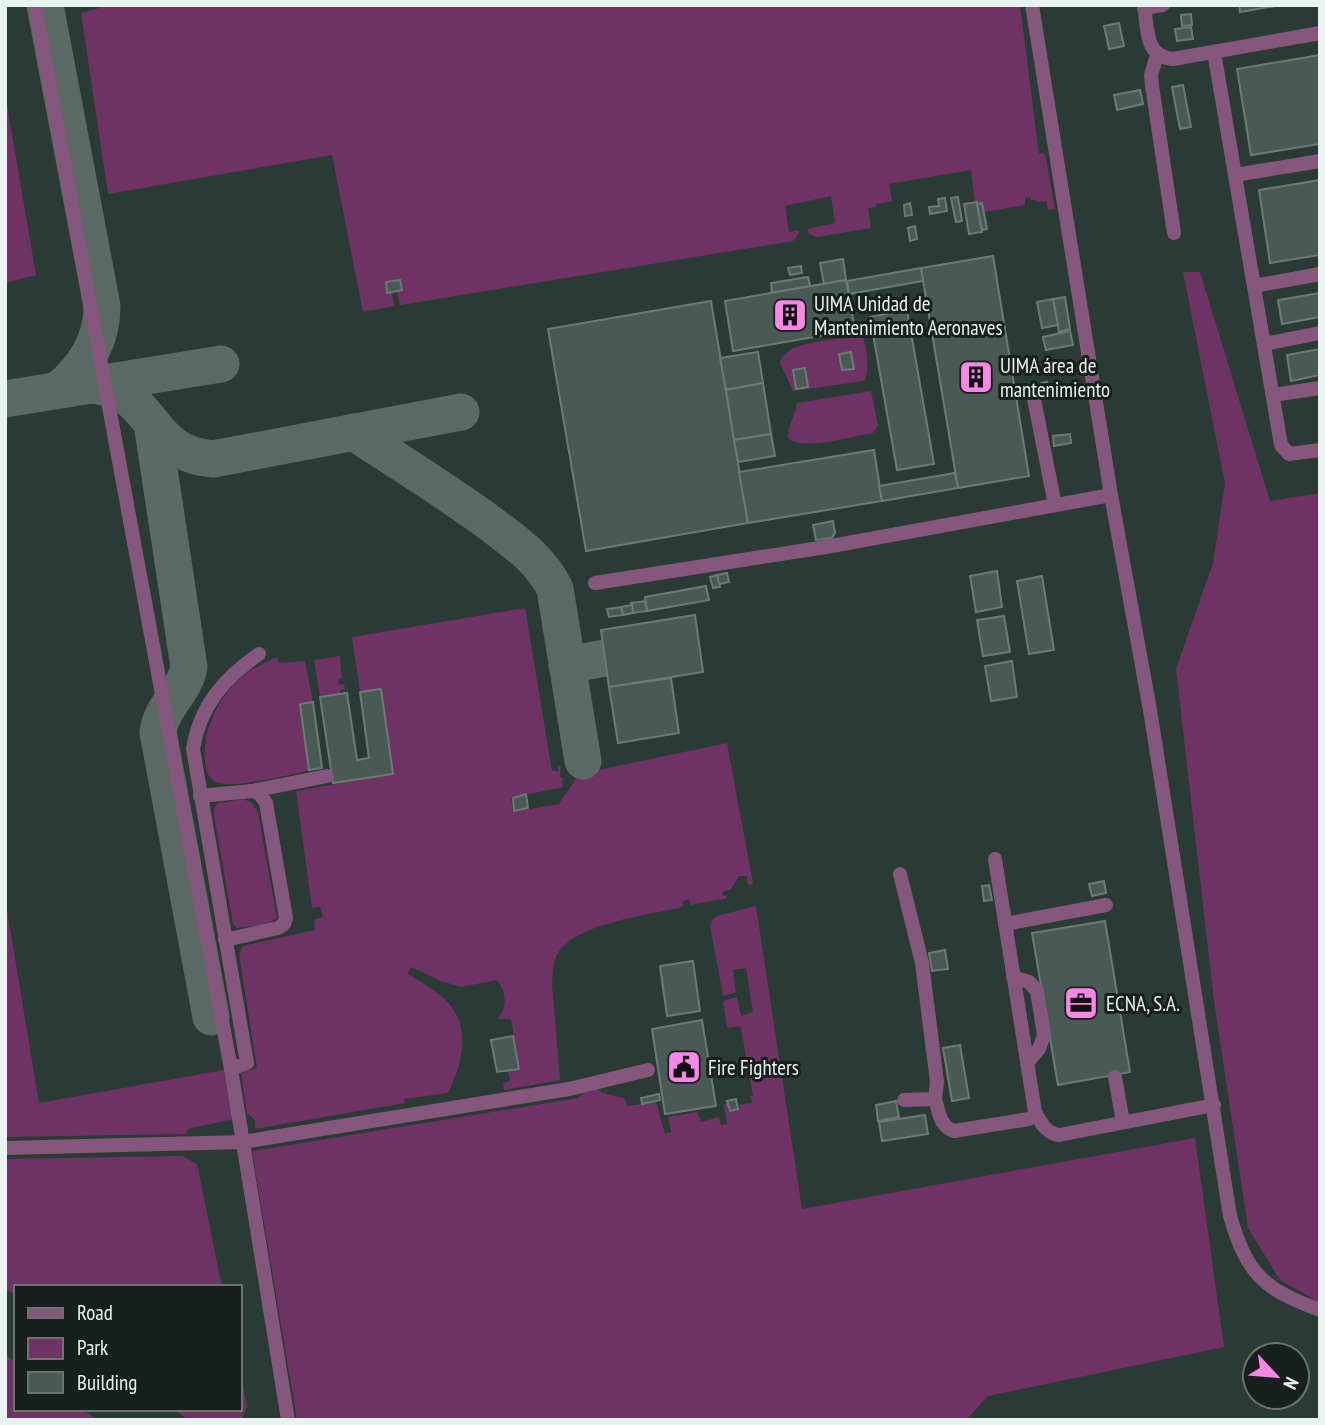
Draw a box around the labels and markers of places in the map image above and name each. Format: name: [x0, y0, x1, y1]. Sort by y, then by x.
place label: UIMA Unidad de Mantenimiento Aeronaves: [814, 290, 1002, 341]
building icon: UIMA Unidad de Mantenimiento Aeronaves: [771, 296, 809, 334]
place label: UIMA área de mantenimiento: [1000, 352, 1110, 403]
building icon: UIMA área de mantenimiento: [957, 358, 995, 396]
office icon: ECNA, S.A.: [1062, 984, 1100, 1022]
place label: ECNA, S.A.: [1106, 990, 1180, 1017]
public building icon: Fire Fighters: [665, 1048, 703, 1086]
place label: Fire Fighters: [708, 1054, 799, 1081]

